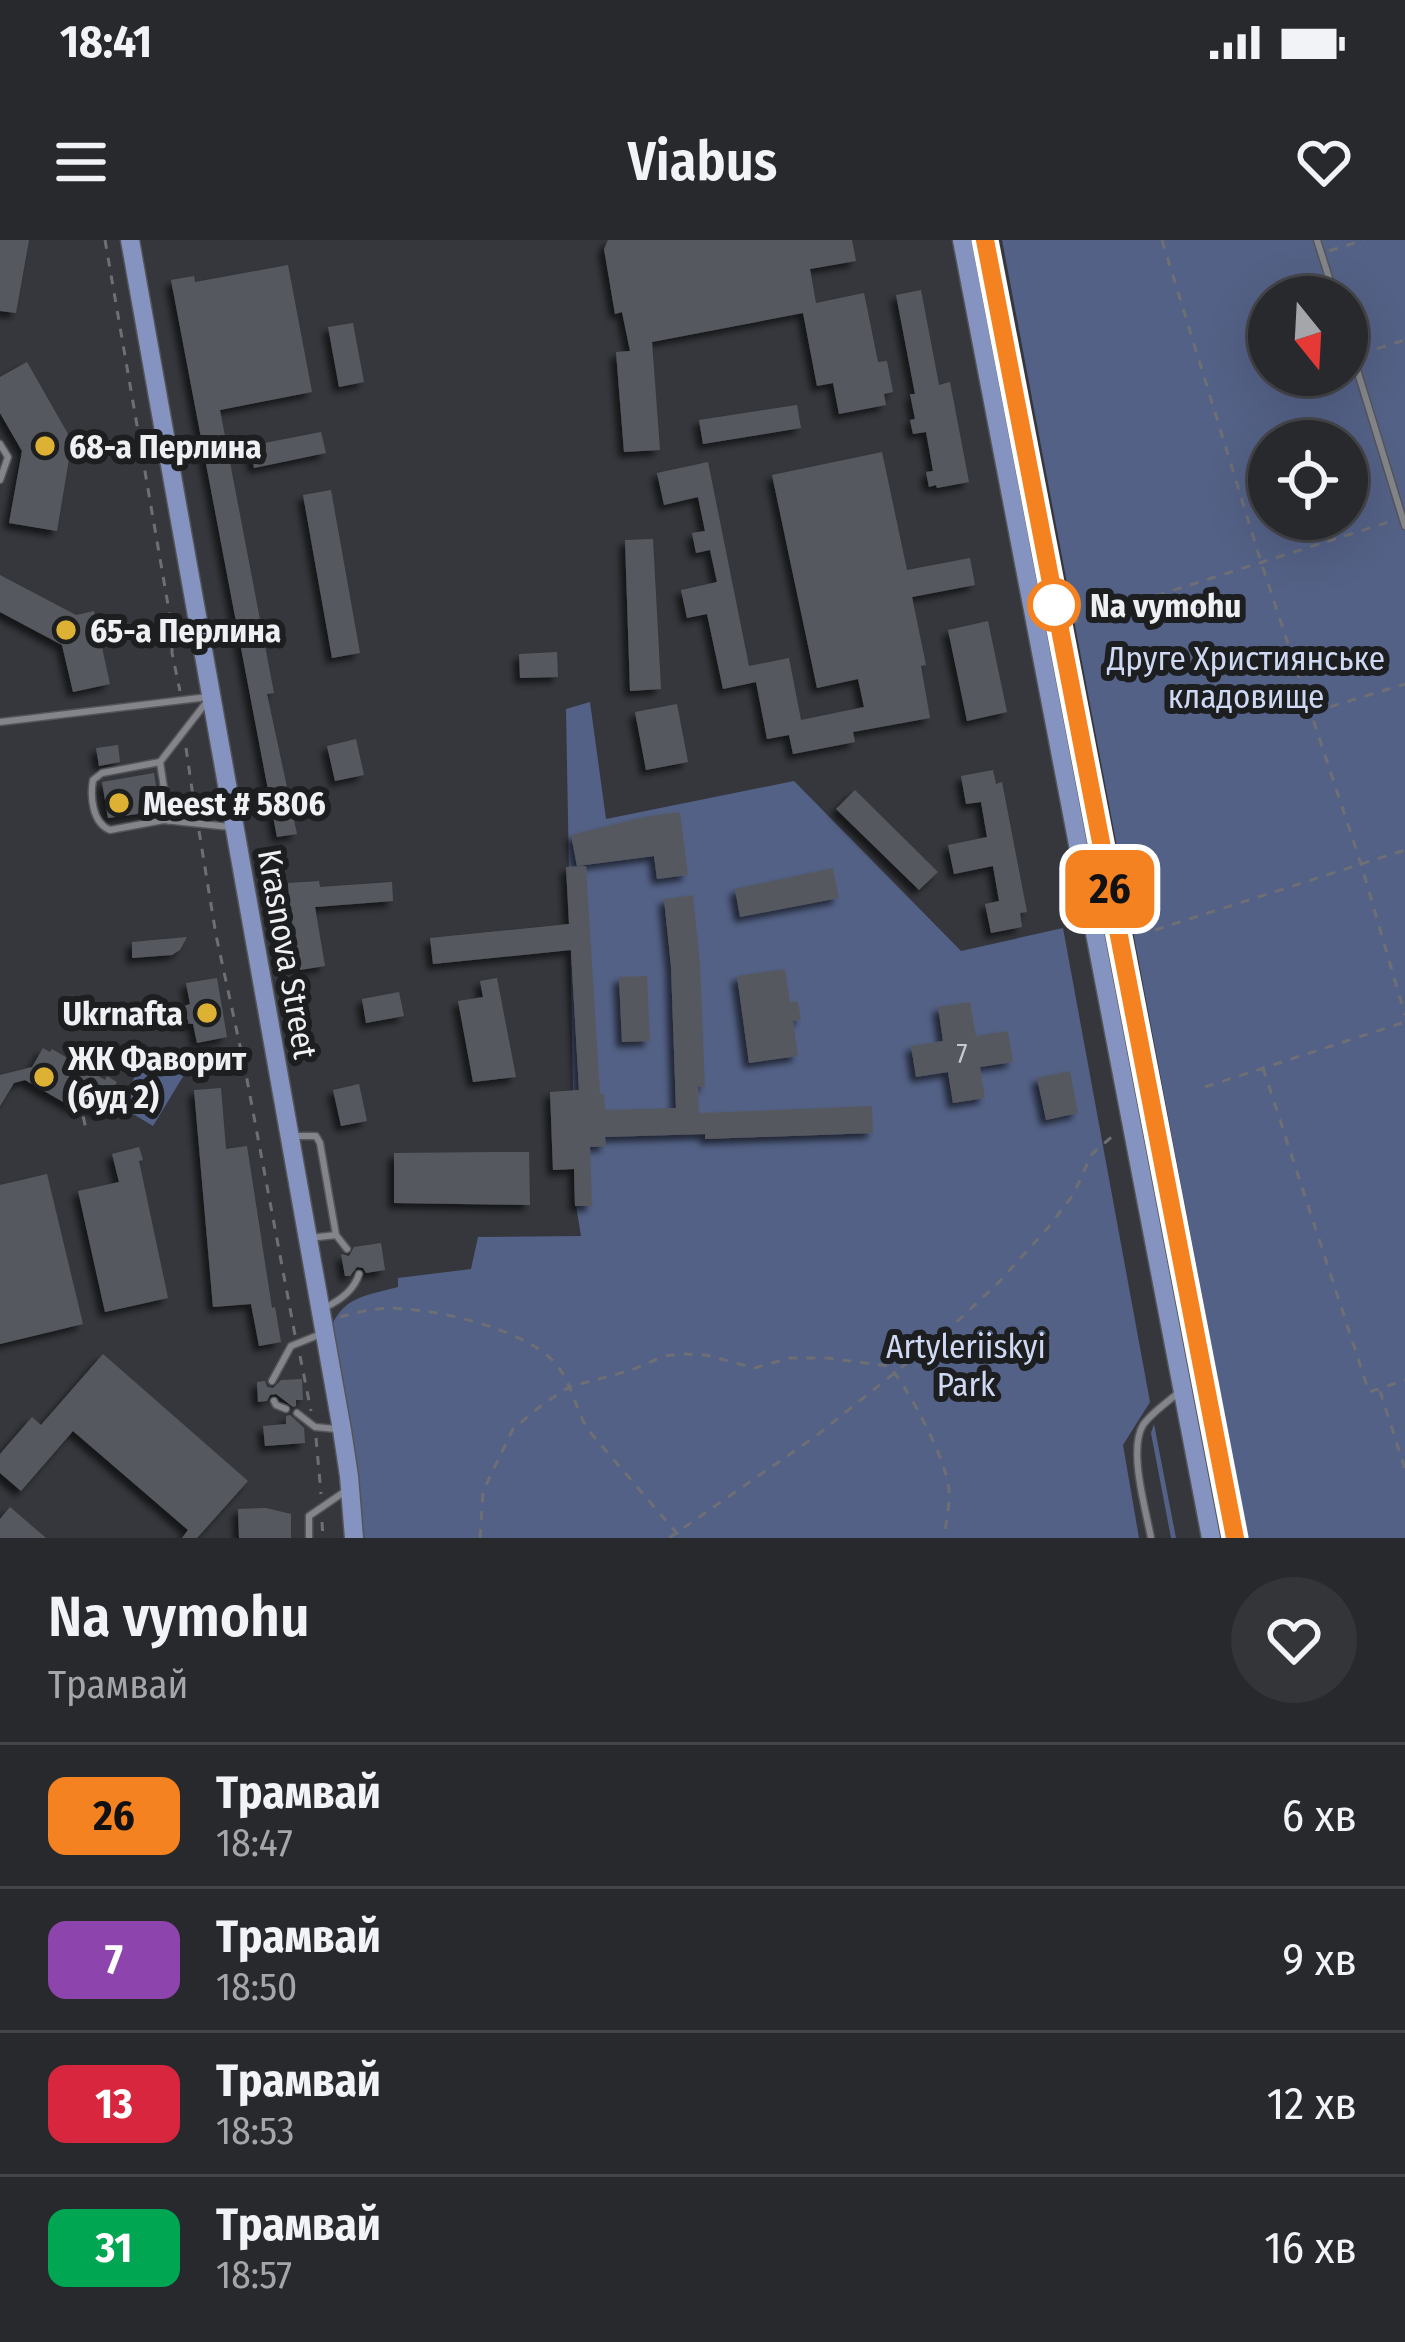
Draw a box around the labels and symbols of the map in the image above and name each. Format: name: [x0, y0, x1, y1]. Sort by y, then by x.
north arrow: [1248, 276, 1368, 396]
place label: 68-а Перлина: [69, 427, 262, 467]
marker: 68-а Перлина: [32, 433, 58, 459]
marker: Na vymohu: [1029, 580, 1079, 630]
place label: Na vymohu: [1090, 586, 1241, 626]
place label: 65-а Перлина: [90, 611, 281, 651]
marker: 65-а Перлина: [53, 617, 79, 643]
park label: Друге Християнське кладовище: [1106, 639, 1385, 717]
place label: Meest # 5806: [143, 784, 326, 824]
marker: Meest # 5806: [106, 790, 132, 816]
street label: Krasnova Street: [249, 846, 325, 1062]
line badge: 26: [1056, 850, 1164, 928]
place label: Ukrnafta: [63, 994, 183, 1034]
marker: Ukrnafta: [194, 1000, 220, 1026]
house number: 7: [957, 1038, 968, 1070]
place label: ЖК Фаворит (буд 2): [67, 1039, 247, 1117]
marker: ЖК Фаворит (буд 2): [31, 1064, 57, 1090]
park label: Artyleriiskyi Park: [886, 1327, 1046, 1405]

